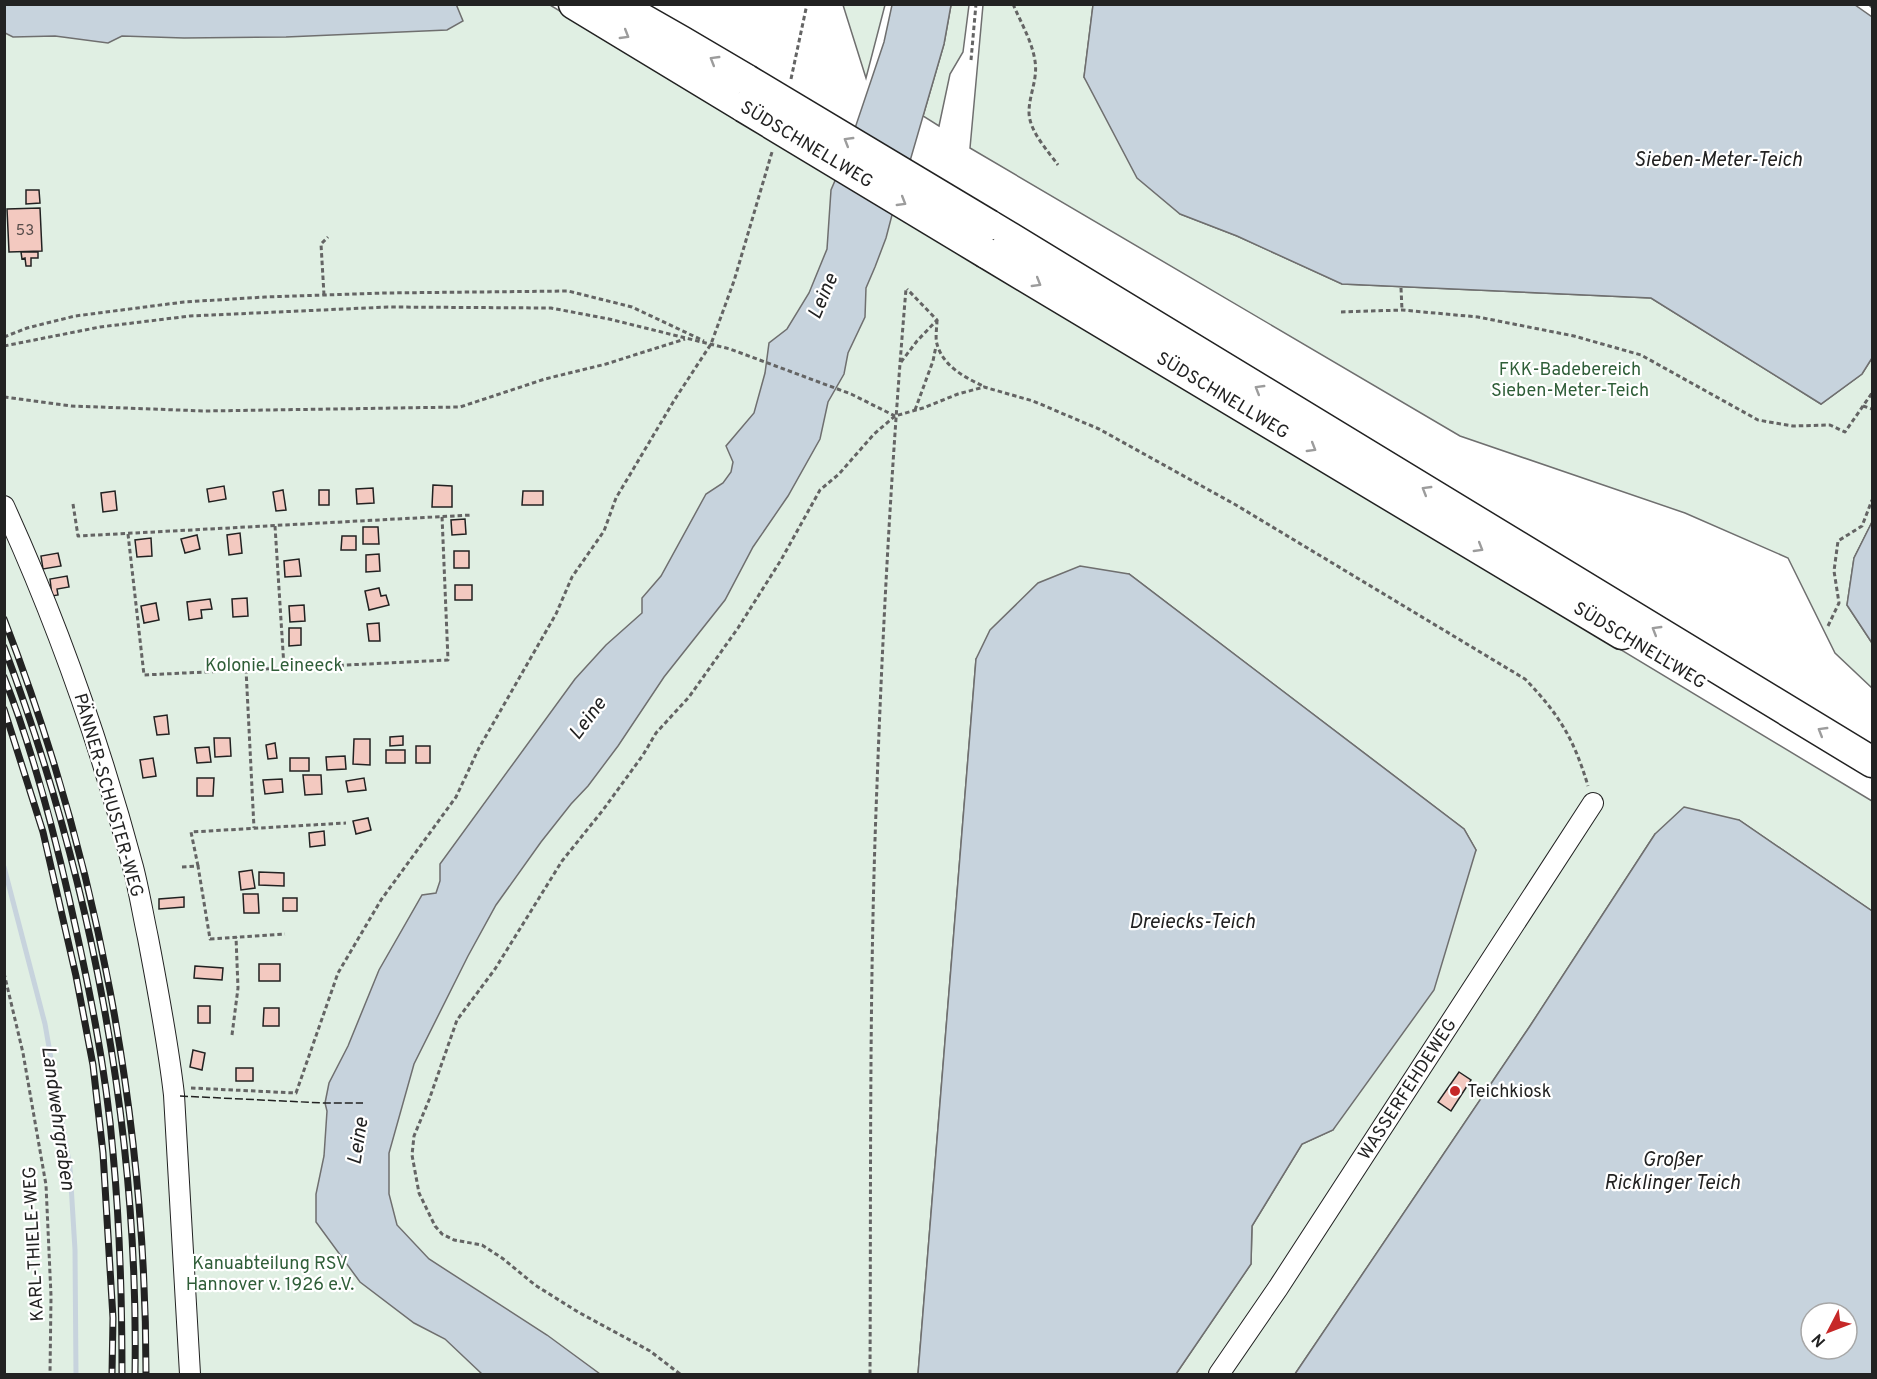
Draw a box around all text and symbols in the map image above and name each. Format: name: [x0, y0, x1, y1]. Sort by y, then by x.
one-way arrow: [619, 27, 629, 39]
one-way arrow: [710, 56, 720, 68]
street label: SÜDSCHNELLWEG: [736, 95, 878, 194]
one-way arrow: [844, 136, 854, 148]
water label: Sieben-Meter-Teich: [1634, 148, 1802, 174]
one-way arrow: [896, 195, 906, 206]
house number: 53: [16, 222, 34, 241]
water label: Leine: [803, 269, 845, 324]
one-way arrow: [1031, 275, 1041, 287]
street label: SÜDSCHNELLWEG: [1152, 346, 1294, 445]
park label: FKK-Badebereich Sieben-Meter-Teich: [1491, 359, 1649, 403]
one-way arrow: [1255, 384, 1265, 396]
one-way arrow: [1306, 440, 1316, 452]
one-way arrow: [1422, 486, 1432, 498]
one-way arrow: [1473, 541, 1483, 553]
street label: SÜDSCHNELLWEG: [1569, 596, 1711, 695]
one-way arrow: [1652, 626, 1662, 638]
park label: Kolonie Leineeck: [205, 655, 343, 678]
street label: PÄNNER-SCHUSTER-WEG: [67, 690, 150, 900]
water label: Leine: [564, 692, 614, 746]
one-way arrow: [1818, 728, 1829, 739]
water label: Dreiecks-Teich: [1129, 910, 1255, 936]
street label: WASSERFEHDEWEG: [1354, 1015, 1463, 1165]
water label: Landwehrgraben: [34, 1044, 80, 1192]
place label: Teichkiosk: [1467, 1081, 1551, 1104]
marker: Teichkiosk: [1448, 1084, 1462, 1098]
water label: Leine: [342, 1115, 376, 1167]
water label: Großer Ricklinger Teich: [1604, 1148, 1740, 1197]
street label: KARL-THIELE-WEG: [19, 1166, 50, 1322]
park label: Kanuabteilung RSV Hannover v. 1926 e.V.: [186, 1253, 354, 1297]
north arrow: [1799, 1301, 1859, 1361]
text: N: [1808, 1329, 1831, 1351]

